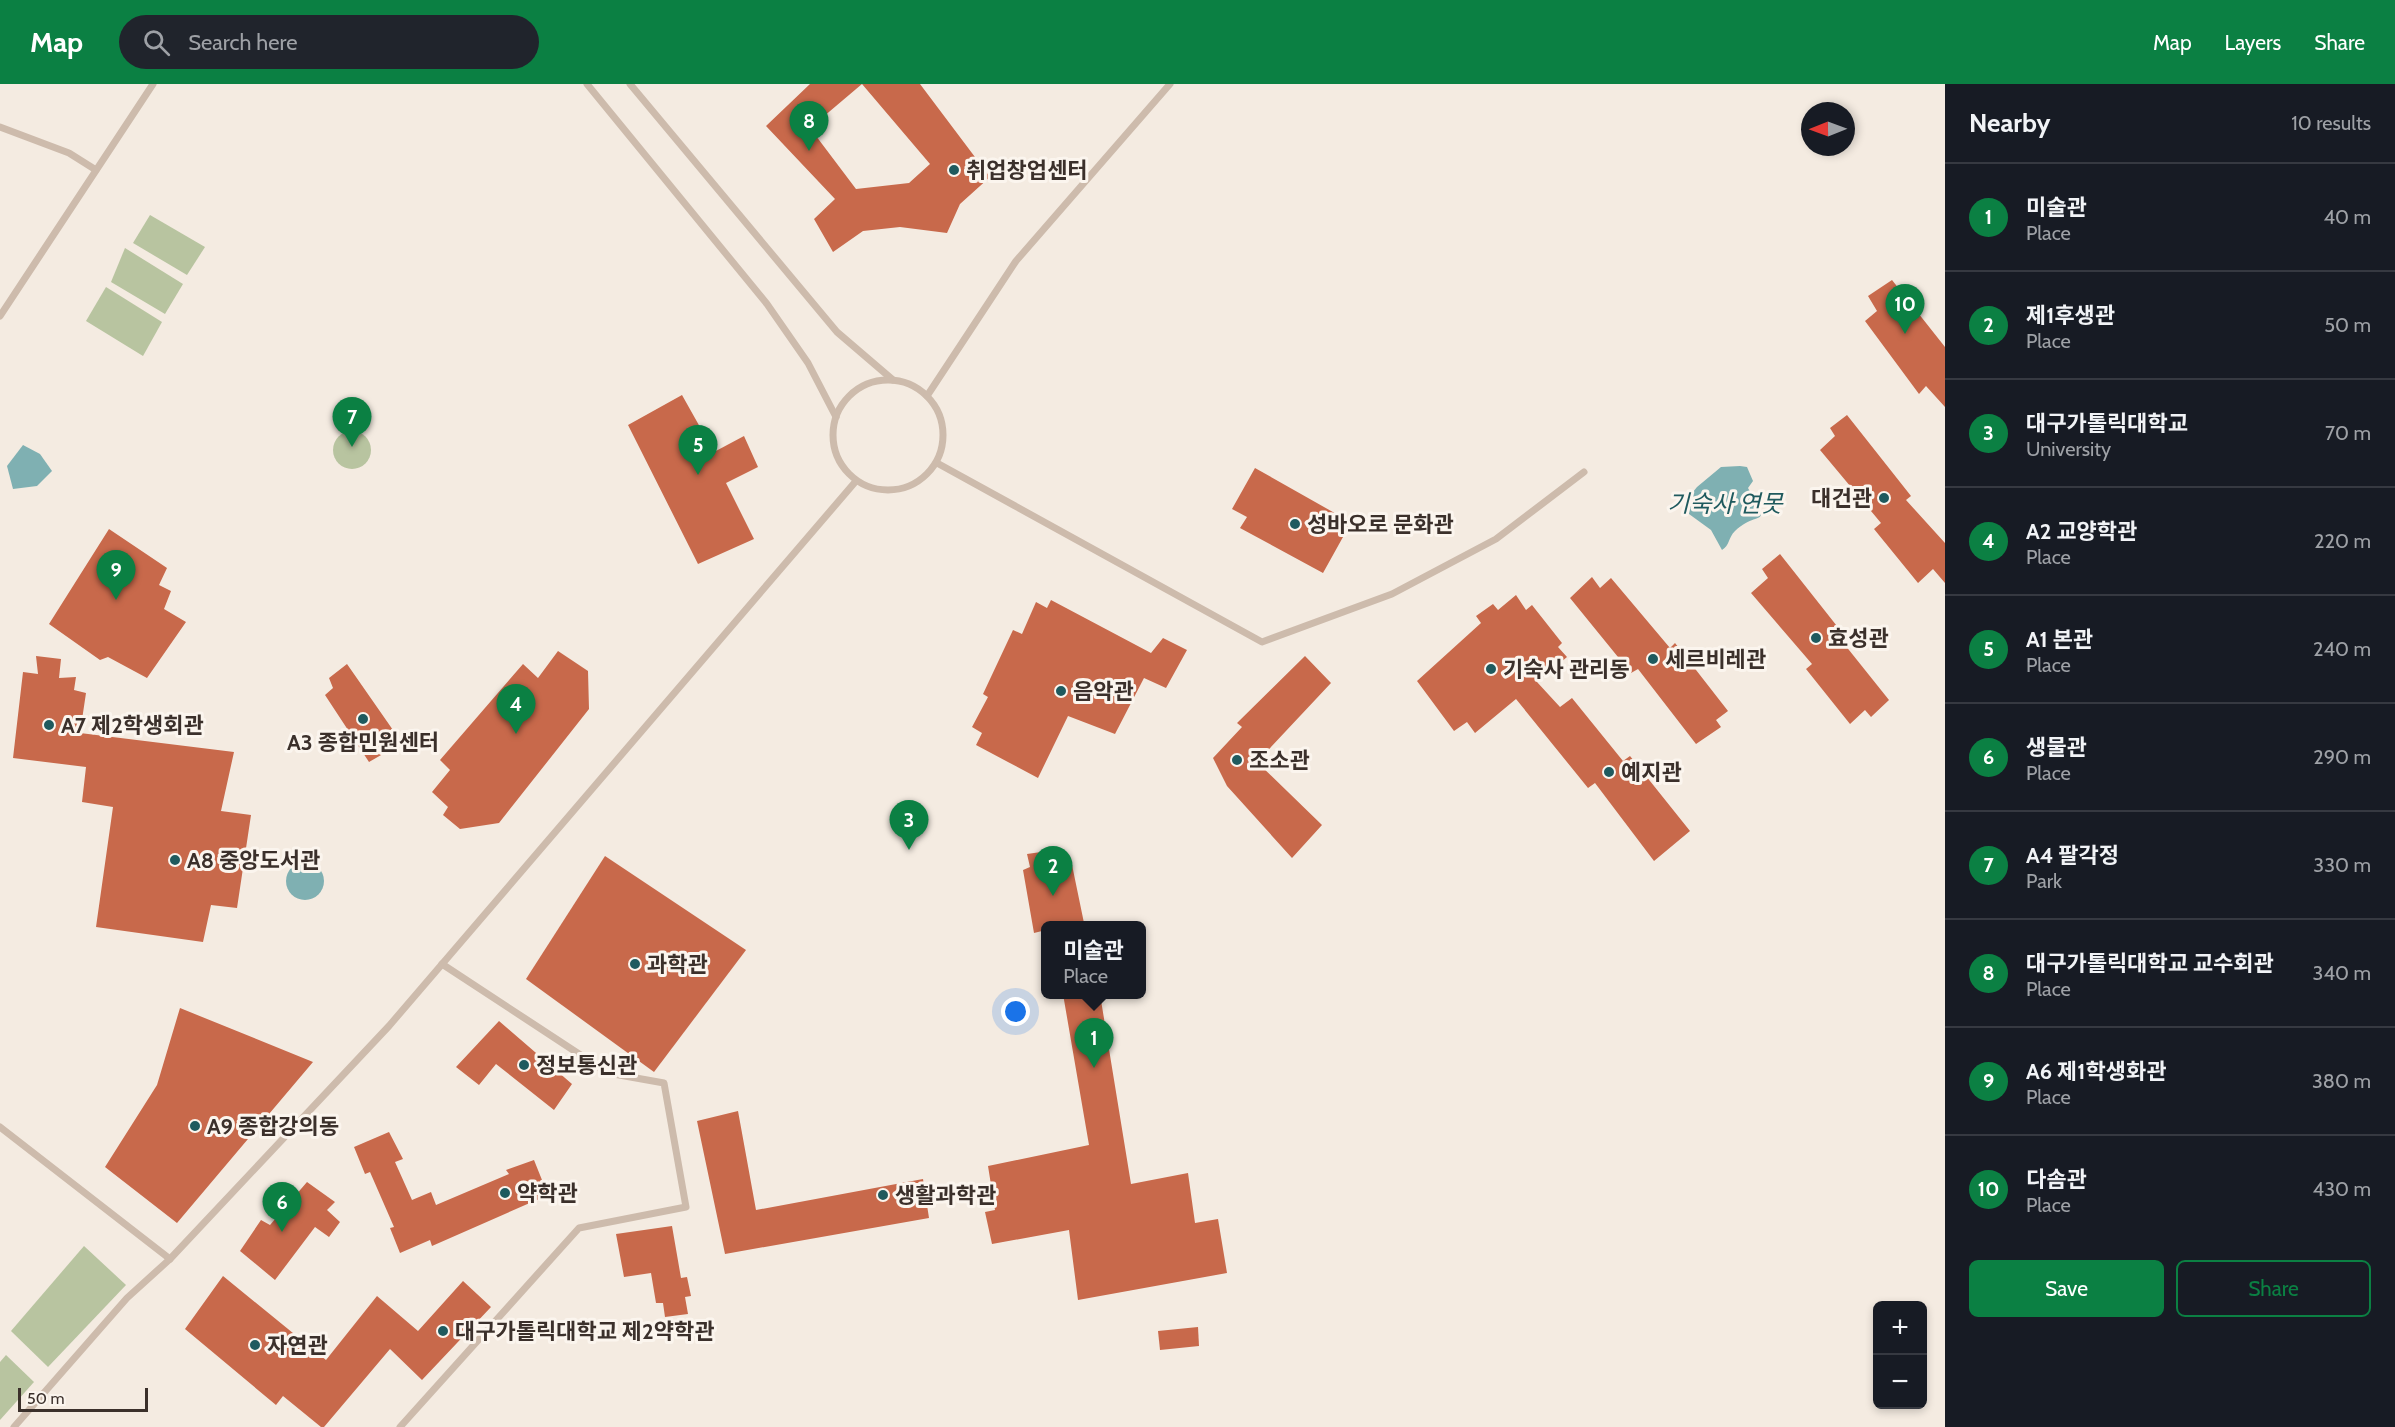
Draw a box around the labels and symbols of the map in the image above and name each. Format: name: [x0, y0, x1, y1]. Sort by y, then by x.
pin: 8: [790, 101, 828, 151]
north arrow: [1801, 102, 1855, 156]
place label: 취업창업센터: [966, 157, 1087, 184]
marker: 취업창업센터: [947, 163, 961, 177]
pin: 10: [1886, 284, 1924, 334]
pin: 7: [332, 398, 372, 447]
pin: 5: [678, 426, 718, 475]
place label: 대건관: [1811, 485, 1872, 512]
water label: 기숙사 연못: [1667, 489, 1785, 518]
marker: 대건관: [1877, 491, 1891, 505]
place label: 성바오로 문화관: [1307, 511, 1454, 538]
marker: 성바오로 문화관: [1288, 517, 1302, 531]
pin: 9: [96, 550, 136, 600]
place label: 효성관: [1828, 625, 1889, 652]
marker: 효성관: [1809, 631, 1823, 645]
place label: 세르비레관: [1665, 646, 1766, 673]
marker: 세르비레관: [1646, 652, 1660, 666]
place label: 기숙사 관리동: [1503, 656, 1629, 683]
marker: 기숙사 관리동: [1484, 662, 1498, 676]
place label: 음악관: [1073, 678, 1134, 705]
pin: 4: [496, 684, 536, 734]
marker: 음악관: [1054, 684, 1068, 698]
place label: A7 제2학생회관: [61, 712, 204, 739]
marker: A3 종합민원센터: [356, 712, 370, 726]
marker: A7 제2학생회관: [42, 718, 56, 732]
place label: A3 종합민원센터: [287, 729, 439, 756]
place label: 조소관: [1249, 747, 1310, 774]
marker: 조소관: [1230, 753, 1244, 767]
place label: 예지관: [1621, 759, 1682, 786]
marker: 예지관: [1602, 765, 1616, 779]
pin: 3: [890, 800, 928, 850]
pin: 2: [1034, 846, 1072, 896]
place label: A8 중앙도서관: [187, 847, 320, 874]
marker: A8 중앙도서관: [168, 853, 182, 867]
place label: 과학관: [647, 951, 708, 978]
marker: 과학관: [628, 957, 642, 971]
your location: [1001, 997, 1030, 1026]
pin: 1: [1074, 1018, 1114, 1068]
place label: 정보통신관: [536, 1052, 637, 1079]
marker: 정보통신관: [517, 1058, 531, 1072]
place label: A9 종합강의동: [207, 1113, 339, 1140]
marker: A9 종합강의동: [188, 1119, 202, 1133]
place label: 약학관: [517, 1180, 578, 1207]
pin: 6: [262, 1182, 302, 1232]
place label: 생활과학관: [895, 1182, 996, 1209]
marker: 약학관: [498, 1186, 512, 1200]
marker: 생활과학관: [876, 1188, 890, 1202]
place label: 대구가톨릭대학교 제2약학관: [455, 1318, 714, 1345]
marker: 대구가톨릭대학교 제2약학관: [436, 1324, 450, 1338]
place label: 자연관: [267, 1332, 328, 1359]
marker: 자연관: [248, 1338, 262, 1352]
scale bar: [18, 1385, 148, 1412]

